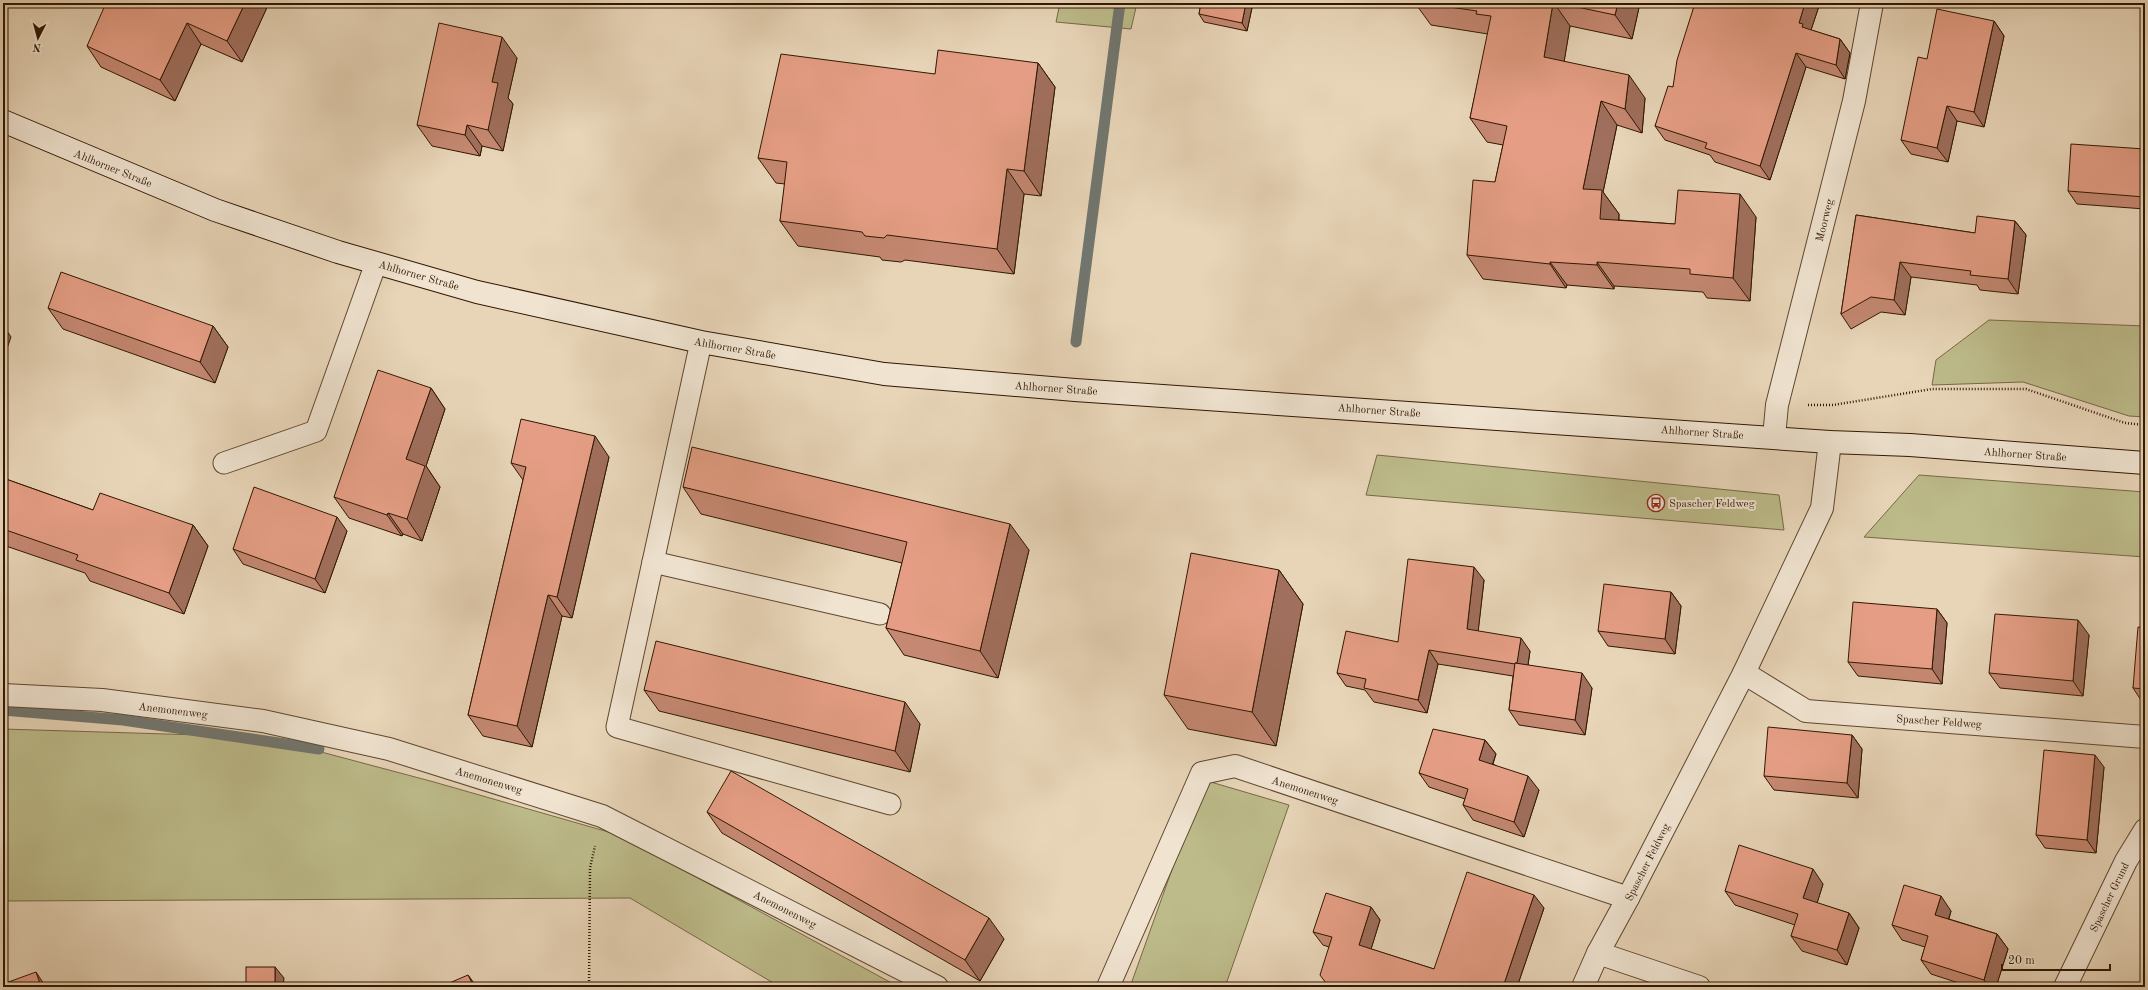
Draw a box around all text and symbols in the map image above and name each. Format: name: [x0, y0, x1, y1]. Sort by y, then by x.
north arrow: [18, 18, 58, 58]
text: N: [32, 40, 42, 52]
street label: Ahlhorner Straße: [72, 149, 153, 190]
street label: Moorweg: [1815, 198, 1836, 243]
street label: Ahlhorner Straße: [377, 260, 460, 293]
street label: Ahlhorner Straße: [693, 337, 777, 362]
street label: Ahlhorner Straße: [1014, 381, 1098, 398]
street label: Ahlhorner Straße: [1337, 403, 1421, 420]
street label: Ahlhorner Straße: [1660, 425, 1744, 442]
street label: Ahlhorner Straße: [1983, 447, 2067, 464]
bus stop icon: Spascher Feldweg: [1646, 493, 1666, 513]
place label: Spascher Feldweg: [1669, 499, 1755, 510]
street label: Anemonenweg: [138, 702, 208, 721]
street label: Spascher Feldweg: [1896, 714, 1982, 731]
street label: Anemonenweg: [454, 766, 523, 797]
street label: Anemonenweg: [1270, 775, 1339, 807]
street label: Spascher Feldweg: [1624, 822, 1673, 903]
street label: Spascher Grund: [2089, 861, 2132, 934]
street label: Anemonenweg: [751, 890, 818, 931]
scale bar: [2002, 946, 2110, 972]
text: 20 m: [2008, 955, 2035, 967]

